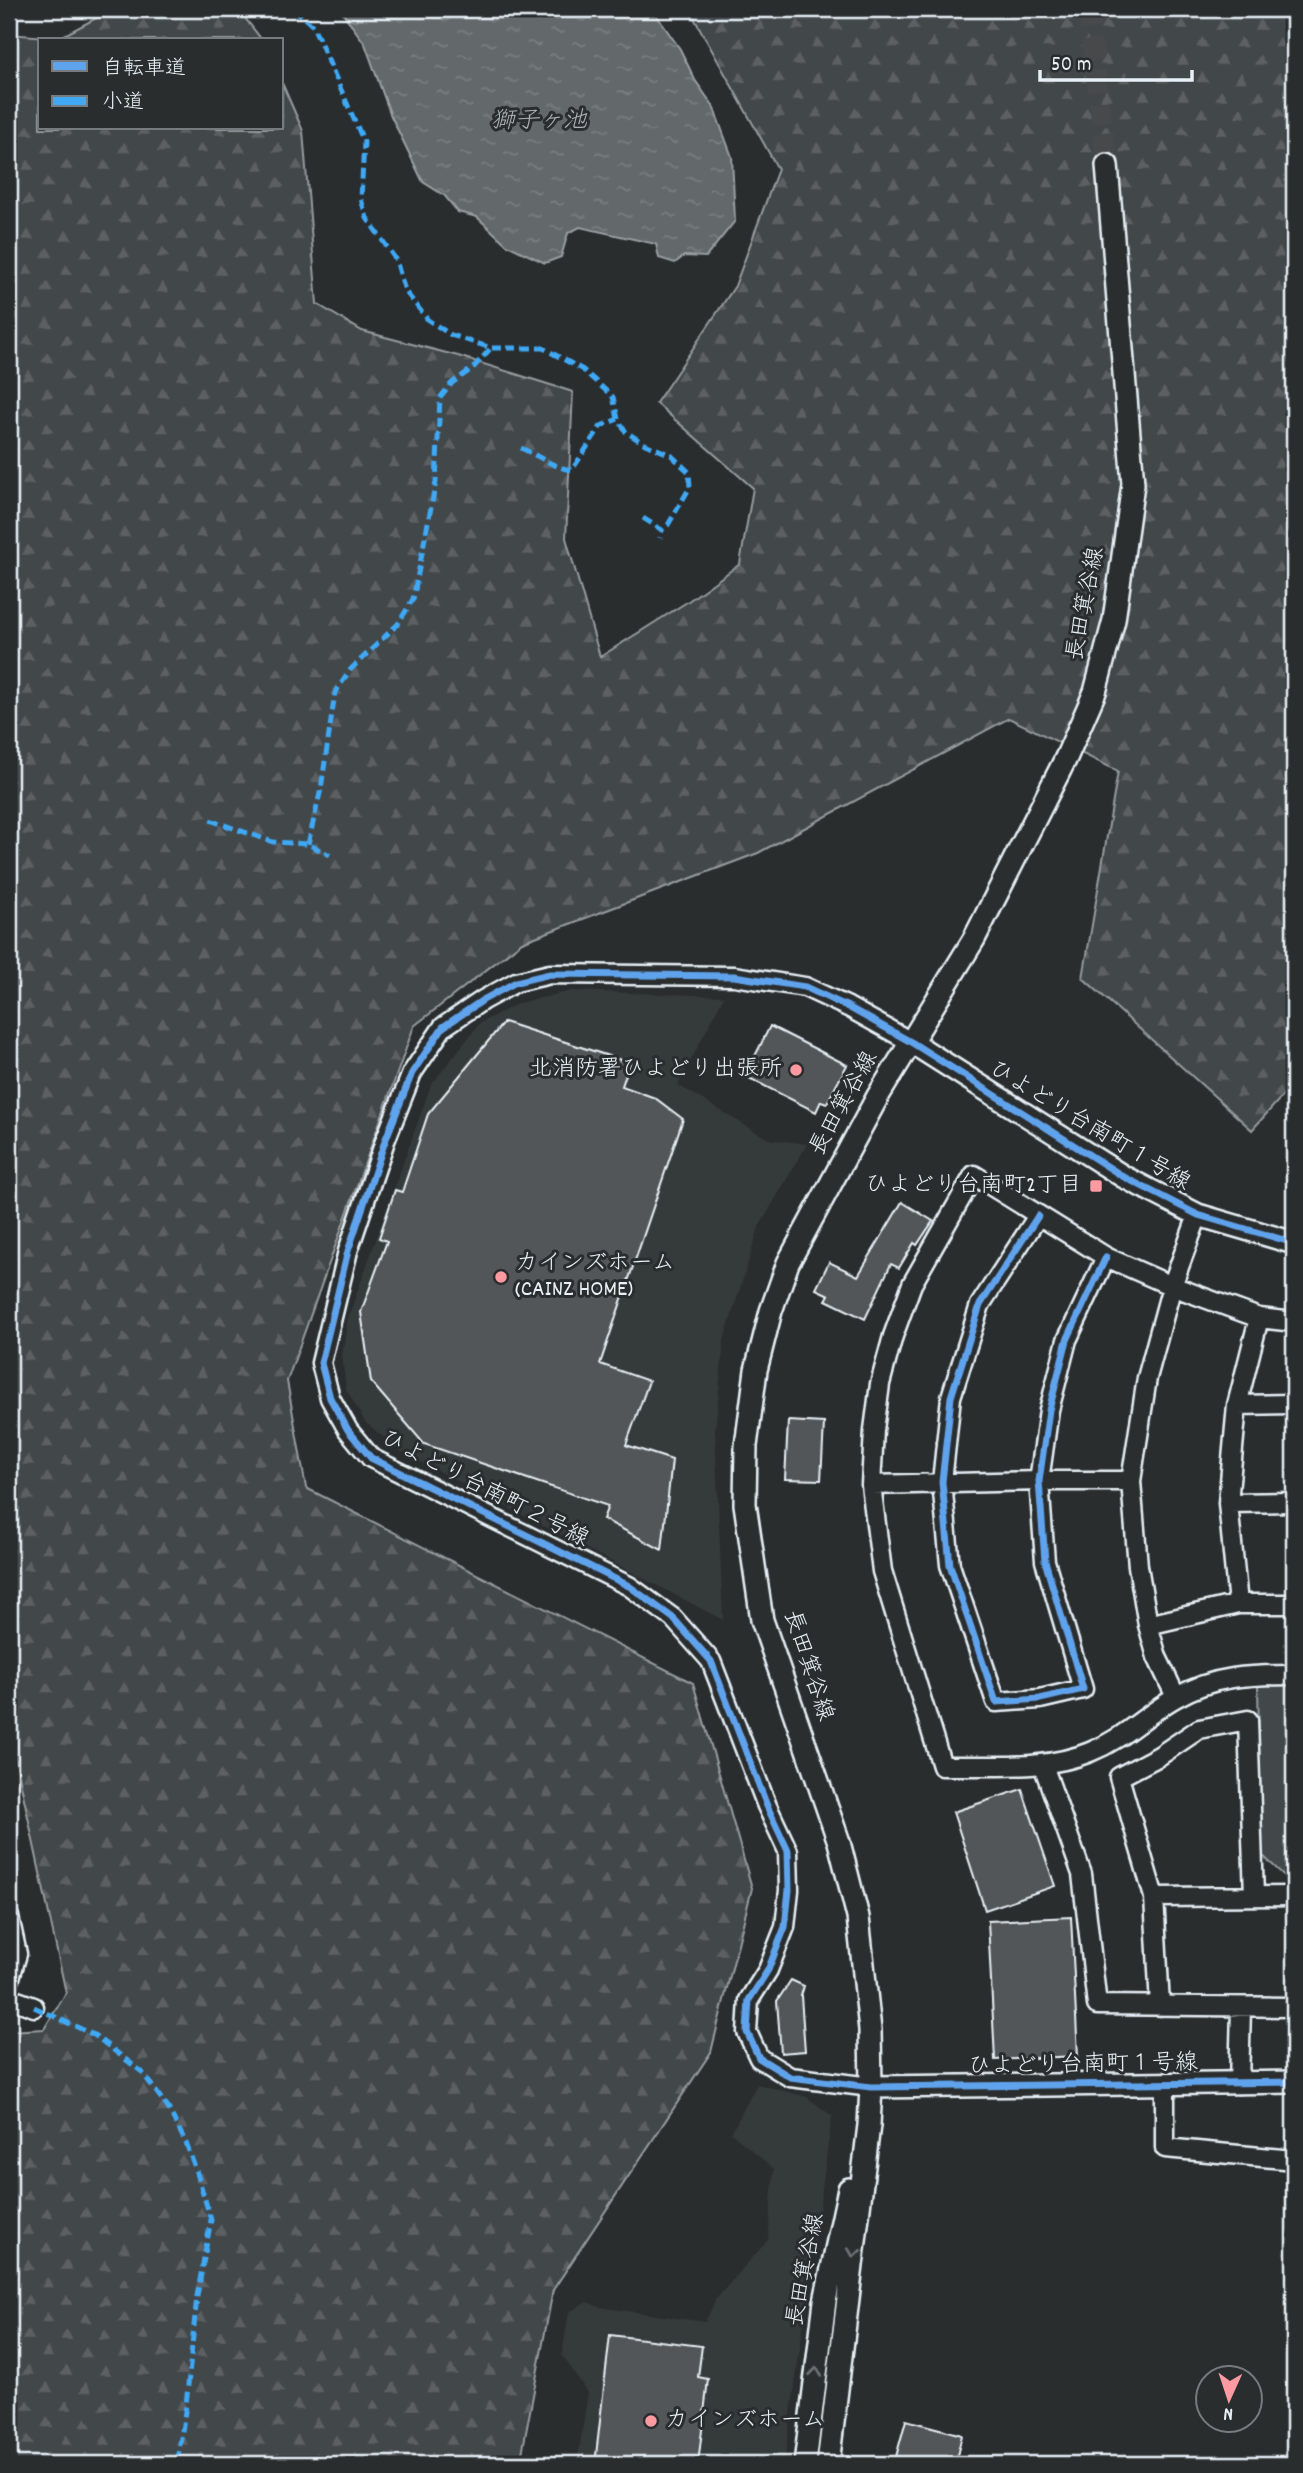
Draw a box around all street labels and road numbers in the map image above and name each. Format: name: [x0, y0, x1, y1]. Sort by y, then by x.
street label: 長田箕谷線: [1060, 544, 1114, 664]
street label: 長田箕谷線: [803, 1046, 887, 1162]
street label: ひよどり台南町１号線: [982, 1054, 1196, 1200]
street label: ひよどり台南町２号線: [374, 1423, 594, 1557]
street label: 長田箕谷線: [774, 1606, 840, 1726]
street label: ひよどり台南町１号線: [968, 2047, 1198, 2085]
street label: 長田箕谷線: [780, 2210, 834, 2330]

